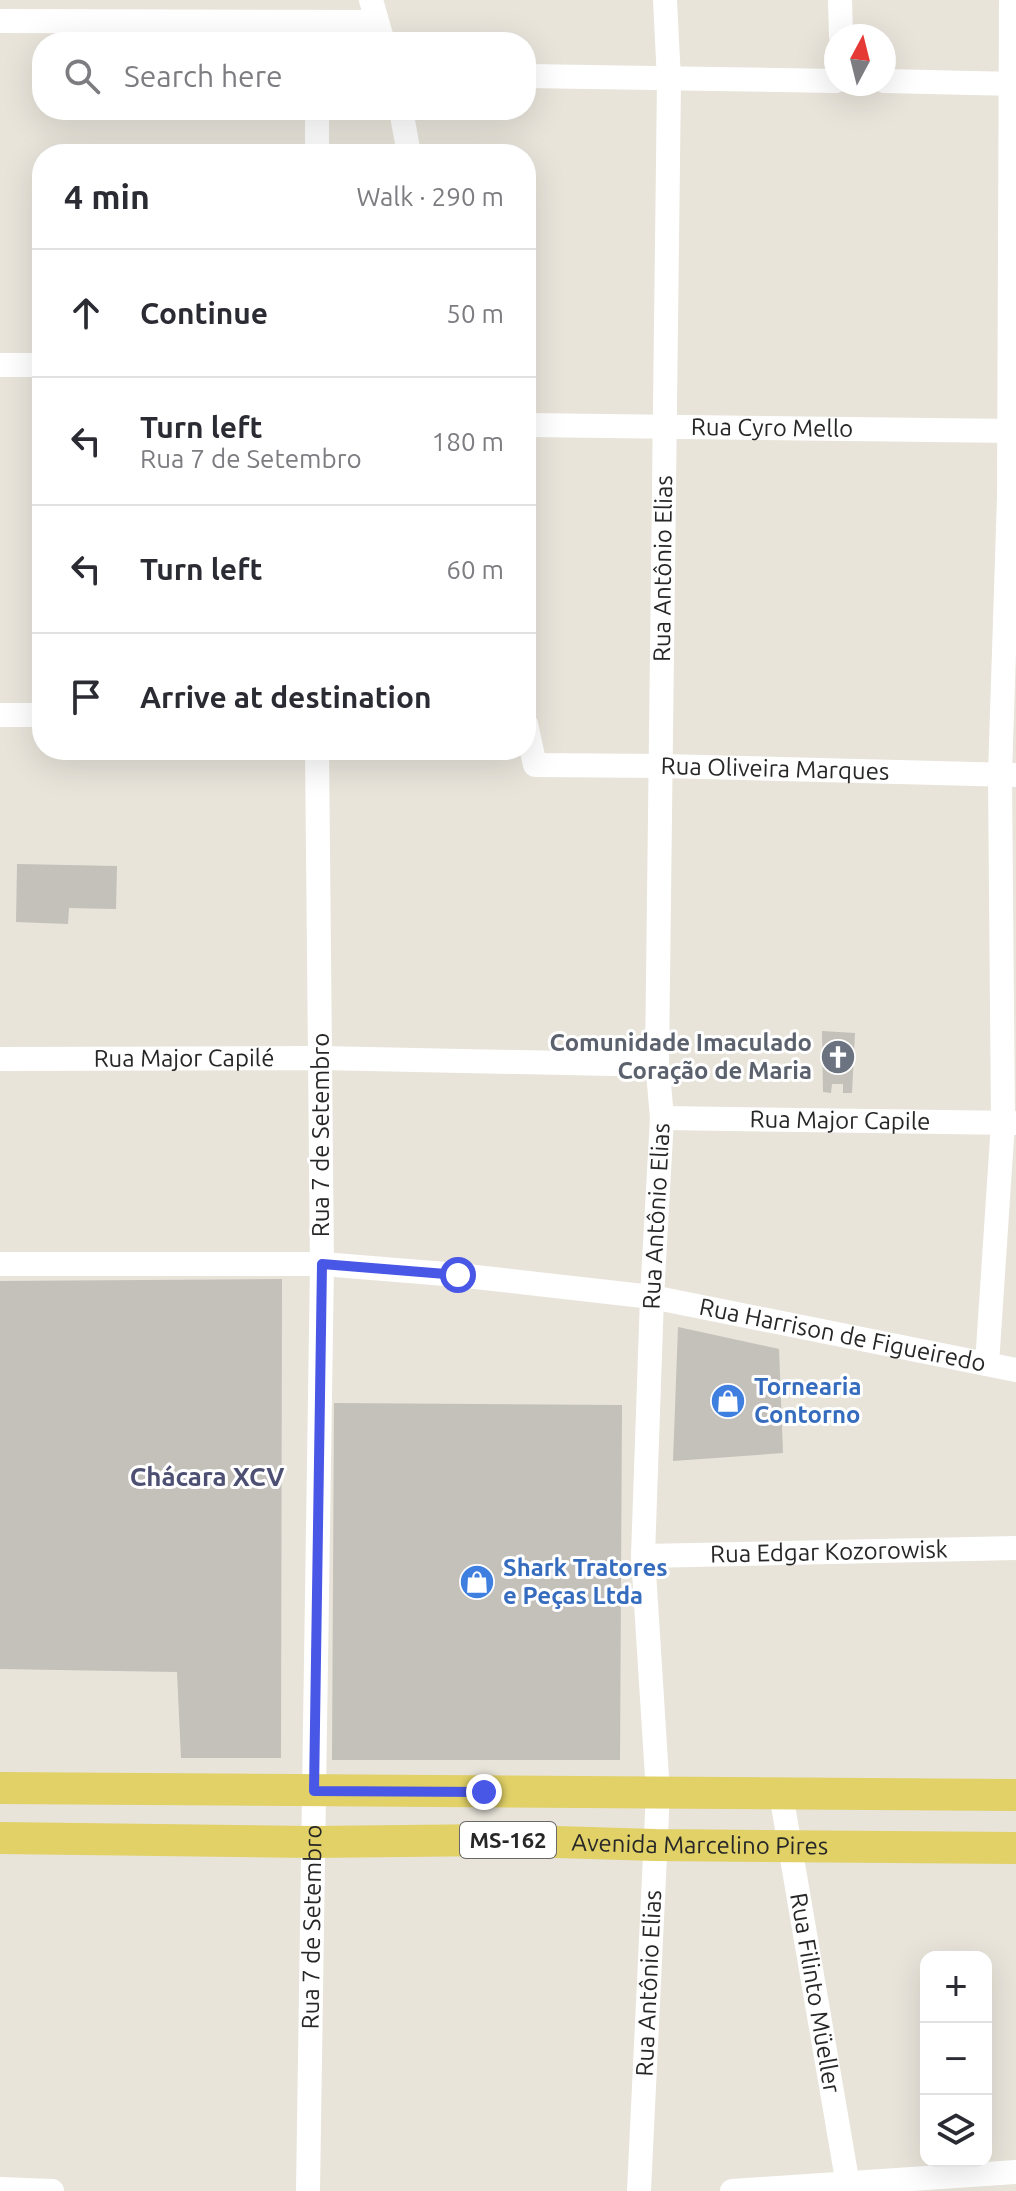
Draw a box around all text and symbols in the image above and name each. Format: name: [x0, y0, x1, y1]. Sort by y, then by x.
north arrow: [824, 24, 896, 96]
search box: [32, 32, 536, 120]
icon: search: [60, 54, 104, 98]
text: Search here: [124, 59, 283, 93]
text: 4 min: [64, 177, 150, 215]
text: Walk · 290 m: [356, 182, 504, 211]
icon: ahead: [64, 291, 108, 335]
text: Continue: [140, 296, 268, 330]
text: 50 m: [446, 299, 504, 328]
text: Turn left: [140, 410, 262, 444]
street label: Rua Cyro Mello: [691, 413, 853, 442]
icon: left: [64, 419, 108, 463]
text: 180 m: [432, 427, 504, 456]
text: Rua 7 de Setembro: [140, 444, 362, 473]
street label: Rua Antônio Elias: [648, 475, 677, 662]
icon: left: [64, 547, 108, 591]
text: Turn left: [140, 552, 262, 586]
text: 60 m: [446, 555, 504, 584]
icon: arrive: [64, 675, 108, 719]
text: Arrive at destination: [140, 680, 432, 714]
street label: Rua Oliveira Marques: [660, 752, 890, 785]
place label: Comunidade Imaculado Coração de Maria: [550, 1029, 812, 1084]
street label: Rua 7 de Setembro: [307, 1033, 334, 1237]
church icon: Comunidade Imaculado Coração de Maria: [819, 1038, 857, 1076]
street label: Rua Major Capilé: [94, 1044, 274, 1072]
street label: Rua Major Capile: [749, 1105, 931, 1135]
street label: Rua Antônio Elias: [638, 1122, 675, 1310]
route start: [440, 1257, 476, 1293]
street label: Rua Harrison de Figueiredo: [697, 1293, 988, 1377]
place label: Tornearia Contorno: [754, 1373, 862, 1428]
shop icon: Tornearia Contorno: [709, 1382, 747, 1420]
district label: Chácara XCV: [130, 1462, 284, 1491]
street label: Rua Edgar Kozorowisk: [710, 1535, 948, 1568]
place label: Shark Tratores e Peças Ltda: [503, 1554, 668, 1609]
shop icon: Shark Tratores e Peças Ltda: [458, 1563, 496, 1601]
route end: [466, 1774, 502, 1810]
road number: MS-162: [460, 1822, 556, 1858]
street label: Rua 7 de Setembro: [296, 1824, 327, 2030]
street label: Avenida Marcelino Pires: [571, 1828, 828, 1859]
street label: Rua Antônio Elias: [630, 1889, 666, 2077]
street label: Rua Filinto Müeller: [785, 1891, 846, 2095]
map controls: [920, 1951, 992, 2167]
button: +: [920, 1951, 992, 2023]
button: −: [920, 2023, 992, 2095]
button: layers: [920, 2095, 992, 2167]

